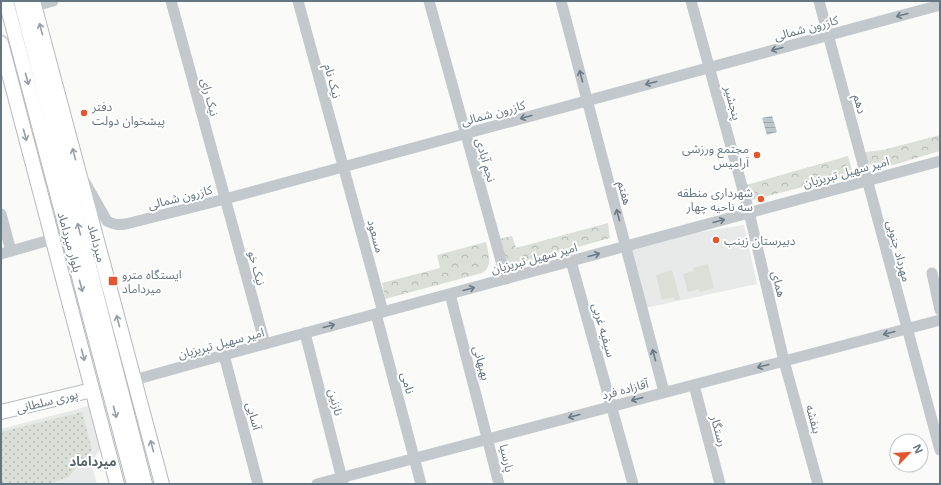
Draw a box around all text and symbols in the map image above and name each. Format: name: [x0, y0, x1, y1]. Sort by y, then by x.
street label: کازرون شمالی: [772, 11, 841, 45]
one-way arrow: [896, 12, 909, 19]
one-way arrow: [37, 23, 44, 36]
one-way arrow: [771, 46, 784, 53]
street label: نیک نام: [319, 62, 346, 100]
one-way arrow: [577, 70, 584, 83]
one-way arrow: [24, 73, 31, 86]
street label: نیک رای: [197, 76, 223, 118]
one-way arrow: [645, 80, 658, 87]
street label: پنجشیر: [720, 83, 746, 122]
street label: دهم: [848, 92, 871, 116]
street label: کازرون شمالی: [459, 96, 528, 130]
place label: دفتر پیشخوان دولت: [91, 98, 165, 129]
marker: دفتر پیشخوان دولت: [79, 108, 89, 118]
one-way arrow: [520, 114, 533, 121]
one-way arrow: [22, 128, 29, 141]
street label: نجم آبادی: [471, 136, 500, 184]
place label: مجتمع ورزشی آرامیس: [682, 140, 749, 171]
one-way arrow: [70, 148, 77, 161]
marker: مجتمع ورزشی آرامیس: [752, 150, 762, 160]
street label: امیر سهیل تبریزیان: [801, 152, 891, 192]
street label: هفتم: [613, 179, 636, 207]
street label: کازرون شمالی: [146, 181, 215, 213]
place label: شهرداری منطقه سه ناحیه چهار: [677, 184, 753, 215]
marker: شهرداری منطقه سه ناحیه چهار: [756, 194, 766, 204]
one-way arrow: [614, 209, 621, 222]
street label: بلوار میرداماد: [54, 210, 86, 274]
one-way arrow: [713, 216, 726, 224]
street label: مسعود: [363, 217, 389, 255]
street label: مهرداد جنوبی: [883, 218, 915, 284]
street label: میرداماد: [84, 222, 110, 264]
one-way arrow: [75, 223, 83, 236]
place label: دبیرستان زینب: [724, 232, 796, 249]
marker: دبیرستان زینب: [711, 235, 721, 245]
street label: امیر سهیل تبریزیان: [489, 238, 579, 278]
street label: نیک خو: [244, 249, 270, 287]
one-way arrow: [587, 251, 600, 258]
place label: ایستگاه مترو میرداماد: [122, 266, 182, 297]
street label: همای: [768, 269, 790, 299]
marker: ایستگاه مترو میرداماد: [107, 275, 119, 287]
one-way arrow: [78, 279, 86, 292]
one-way arrow: [462, 285, 475, 292]
street label: سیفیه غربی: [588, 301, 620, 359]
one-way arrow: [114, 314, 121, 327]
one-way arrow: [323, 322, 336, 330]
street label: امیر سهیل تبریزیان: [176, 323, 266, 363]
one-way arrow: [883, 330, 896, 337]
street label: بهبهانی: [469, 344, 495, 382]
one-way arrow: [80, 348, 87, 361]
one-way arrow: [650, 348, 657, 361]
one-way arrow: [757, 363, 770, 371]
street label: نامی: [397, 370, 419, 396]
street label: آقازاده فرد: [600, 374, 651, 403]
street label: پوری سلطانی: [14, 385, 80, 417]
street label: نازنین: [324, 387, 348, 417]
one-way arrow: [631, 396, 644, 404]
street label: آسایی: [242, 400, 266, 432]
street label: بنفشه: [802, 403, 826, 435]
one-way arrow: [111, 405, 119, 418]
street label: رستگار: [706, 412, 731, 449]
one-way arrow: [568, 413, 581, 420]
north arrow: [889, 433, 929, 473]
one-way arrow: [147, 440, 155, 453]
text: N: [910, 441, 927, 456]
street label: پارسیا: [495, 442, 518, 474]
district label: میرداماد: [69, 452, 117, 470]

